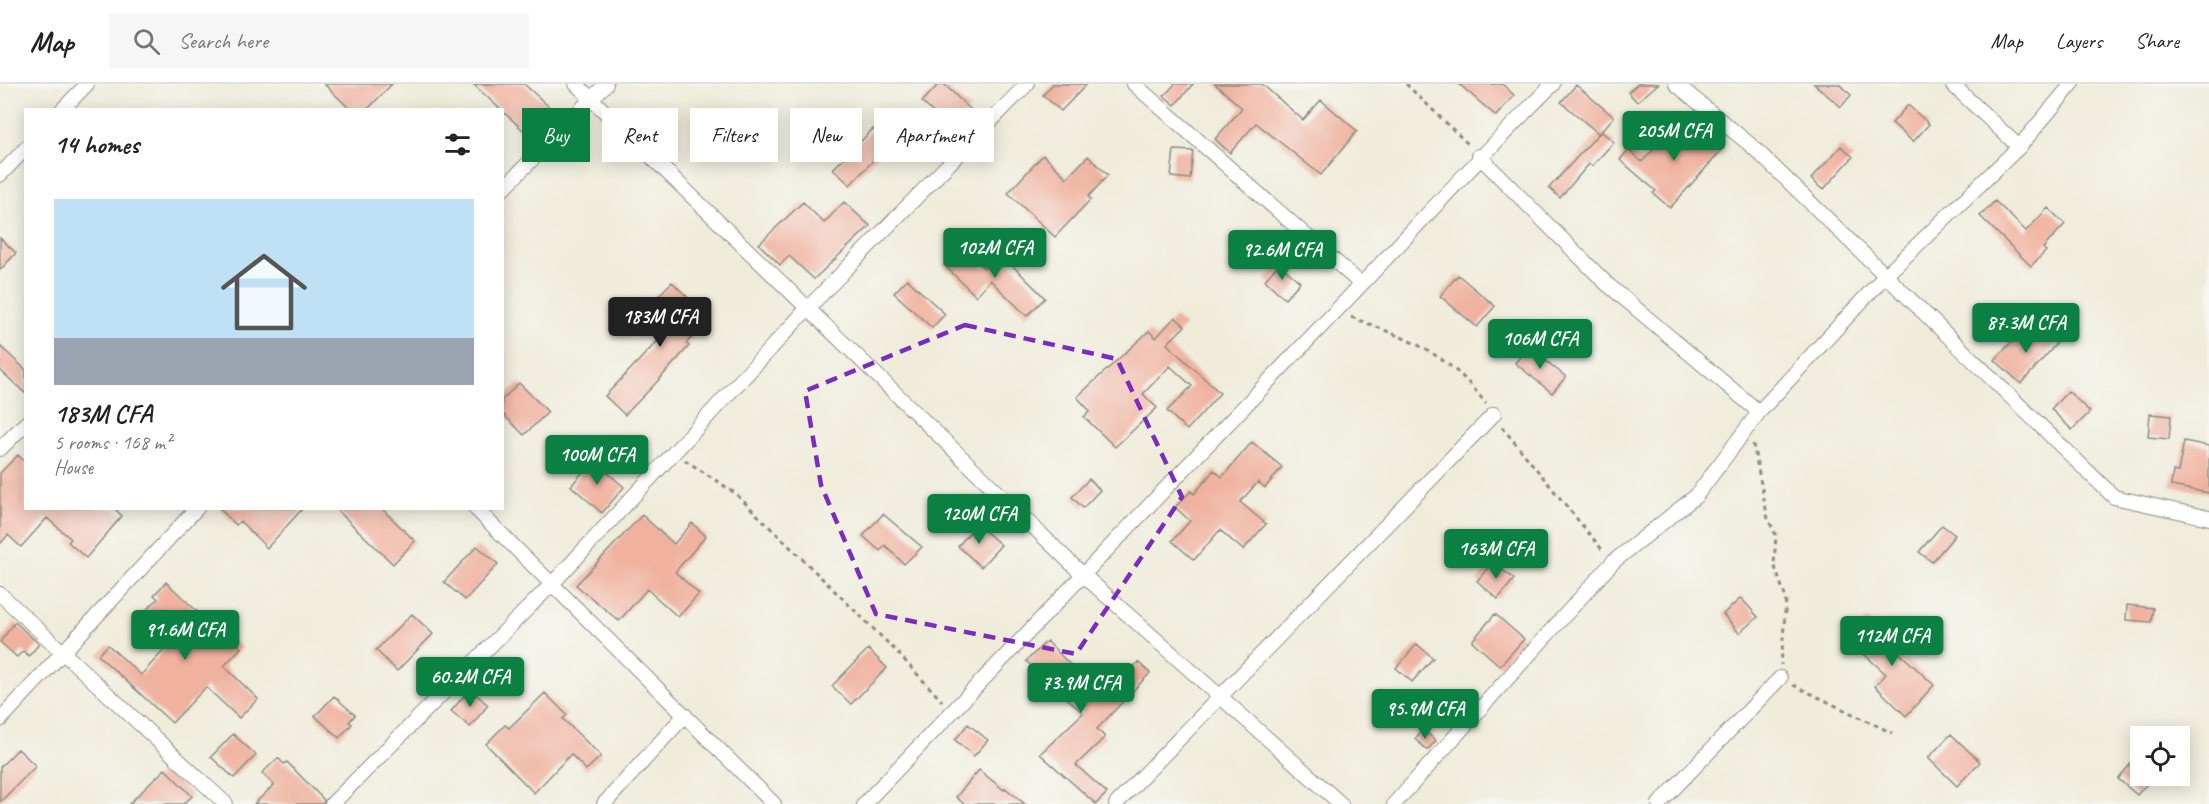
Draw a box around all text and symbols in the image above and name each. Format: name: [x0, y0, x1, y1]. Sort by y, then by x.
search box: [109, 14, 529, 68]
text: Map: [30, 24, 73, 59]
icon: search: [130, 25, 163, 58]
text: Search here: [178, 27, 268, 55]
text: Map: [1990, 28, 2023, 54]
text: Layers: [2056, 28, 2102, 54]
text: Share: [2135, 28, 2179, 54]
chip: Buy: [522, 108, 590, 162]
chip: Rent: [602, 108, 678, 162]
chip: Filters: [690, 108, 778, 162]
chip: New: [790, 108, 862, 162]
chip: Apartment: [874, 108, 994, 162]
pin: 205M CFA: [1612, 111, 1736, 162]
text: 205M CFA: [1636, 118, 1712, 143]
text: 14 homes: [54, 128, 139, 161]
icon: filters: [441, 128, 474, 161]
pin: 102M CFA: [933, 228, 1057, 279]
pin: 92.6M CFA: [1213, 230, 1351, 281]
text: 102M CFA: [957, 235, 1033, 260]
text: 92.6M CFA: [1242, 237, 1322, 262]
icon: home: [210, 238, 318, 346]
pin: 183M CFA: [598, 297, 722, 348]
pin: 87.3M CFA: [1957, 303, 2095, 354]
text: 183M CFA: [622, 304, 698, 329]
text: 87.3M CFA: [1986, 310, 2066, 335]
pin: 106M CFA: [1478, 319, 1602, 370]
text: 106M CFA: [1502, 326, 1578, 351]
text: 183M CFA: [54, 397, 152, 430]
text: 5 rooms · 168 m²: [54, 430, 171, 455]
pin: 100M CFA: [535, 435, 659, 486]
text: 100M CFA: [559, 442, 635, 467]
text: House: [54, 455, 93, 480]
pin: 120M CFA: [917, 494, 1041, 545]
text: 120M CFA: [941, 501, 1017, 526]
pin: 163M CFA: [1434, 529, 1558, 580]
text: 163M CFA: [1458, 536, 1534, 561]
pin: 91.6M CFA: [116, 610, 254, 661]
pin: 112M CFA: [1830, 616, 1954, 667]
text: 91.6M CFA: [145, 617, 225, 642]
text: 112M CFA: [1854, 623, 1930, 648]
pin: 60.2M CFA: [401, 657, 539, 708]
pin: 73.9M CFA: [1012, 663, 1150, 714]
text: 60.2M CFA: [430, 664, 510, 689]
text: 73.9M CFA: [1042, 670, 1121, 695]
pin: 95.9M CFA: [1356, 689, 1494, 740]
text: 95.9M CFA: [1386, 696, 1464, 721]
map controls: [2130, 726, 2190, 786]
button: locate: [2130, 726, 2190, 786]

